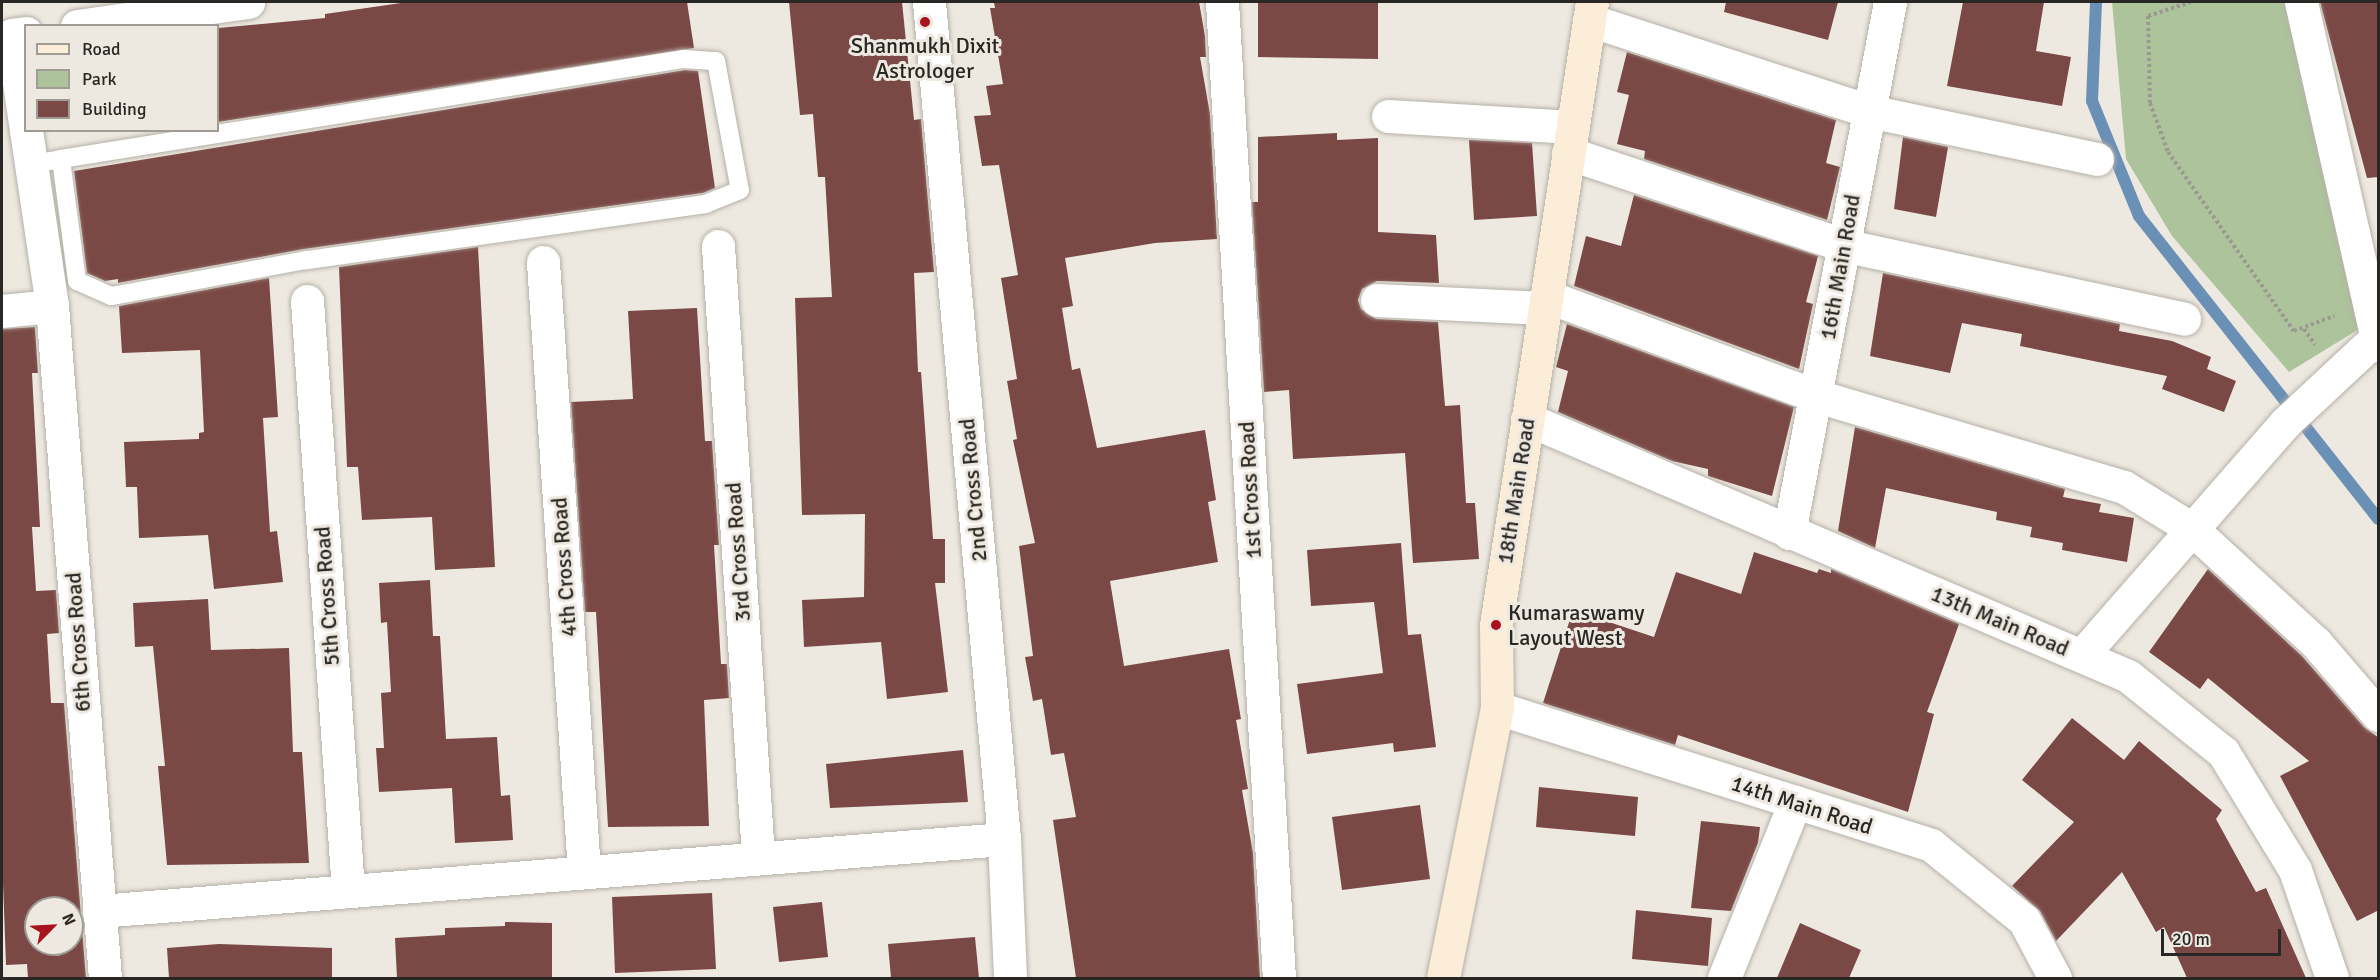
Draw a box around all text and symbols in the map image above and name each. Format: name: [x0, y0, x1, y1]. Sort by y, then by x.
marker: Shanmukh Dixit Astrologer: [918, 15, 932, 29]
legend: [24, 24, 219, 132]
place label: Shanmukh Dixit Astrologer: [851, 32, 999, 84]
text: Road: [82, 38, 121, 60]
text: Park: [82, 68, 117, 90]
text: Building: [82, 98, 146, 120]
street label: 16th Main Road: [1814, 192, 1866, 342]
street label: 18th Main Road: [1491, 416, 1541, 566]
street label: 2nd Cross Road: [954, 417, 992, 563]
street label: 1st Cross Road: [1233, 421, 1267, 559]
street label: 3rd Cross Road: [720, 481, 756, 623]
street label: 4th Cross Road: [546, 496, 582, 638]
street label: 5th Cross Road: [309, 525, 345, 667]
street label: 6th Cross Road: [60, 571, 96, 713]
street label: 13th Main Road: [1927, 580, 2073, 662]
place label: Kumaraswamy Layout West: [1508, 599, 1644, 650]
marker: Kumaraswamy Layout West: [1489, 618, 1503, 632]
street label: 14th Main Road: [1728, 770, 1876, 840]
north arrow: [24, 896, 84, 956]
text: N: [57, 910, 80, 929]
scale bar: [2164, 917, 2284, 955]
text: 20 m: [2172, 928, 2210, 950]

